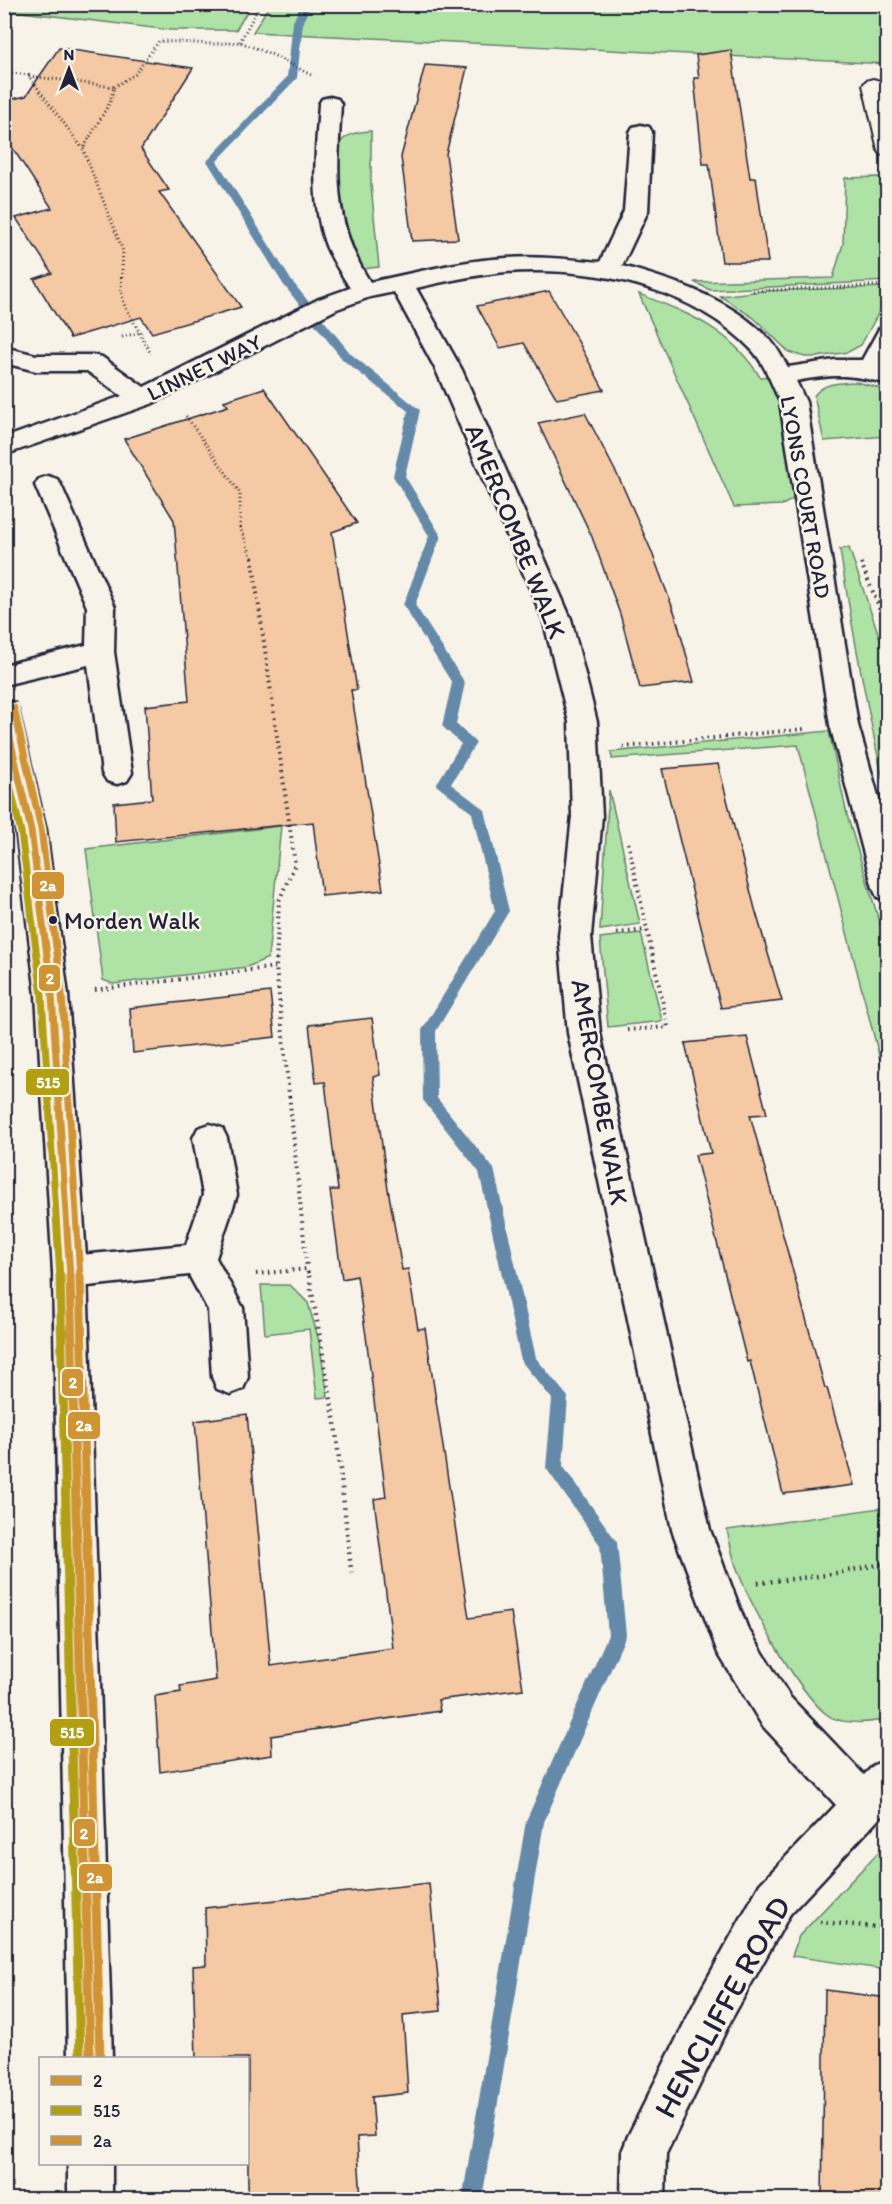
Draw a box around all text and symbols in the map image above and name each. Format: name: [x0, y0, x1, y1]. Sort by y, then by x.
north arrow: [39, 39, 99, 99]
text: N: [64, 45, 74, 64]
street label: LINNET WAY: [143, 328, 266, 407]
street label: LYONS COURT ROAD: [774, 394, 837, 601]
street label: AMERCOMBE WALK: [458, 419, 574, 643]
line badge: 2a: [31, 871, 65, 900]
text: 2a: [40, 876, 57, 895]
place label: Morden Walk: [64, 906, 200, 935]
marker: Morden Walk: [47, 914, 59, 926]
line badge: 2: [38, 964, 61, 992]
text: 2: [46, 969, 55, 988]
street label: AMERCOMBE WALK: [564, 977, 636, 1207]
line badge: 515: [25, 1068, 70, 1096]
text: 515: [36, 1073, 61, 1092]
line badge: 2: [61, 1368, 84, 1397]
text: 2: [69, 1373, 78, 1392]
line badge: 2a: [67, 1411, 101, 1440]
text: 2a: [76, 1416, 93, 1435]
line badge: 515: [49, 1718, 95, 1747]
text: 515: [60, 1723, 85, 1742]
line badge: 2: [73, 1818, 96, 1847]
text: 2: [80, 1824, 89, 1843]
line badge: 2a: [78, 1863, 113, 1892]
text: 2a: [87, 1868, 104, 1887]
street label: HENCLIFFE ROAD: [645, 1890, 799, 2124]
legend: [39, 2057, 249, 2165]
text: 2: [93, 2070, 103, 2092]
text: 515: [93, 2100, 120, 2122]
text: 2a: [93, 2130, 112, 2152]

